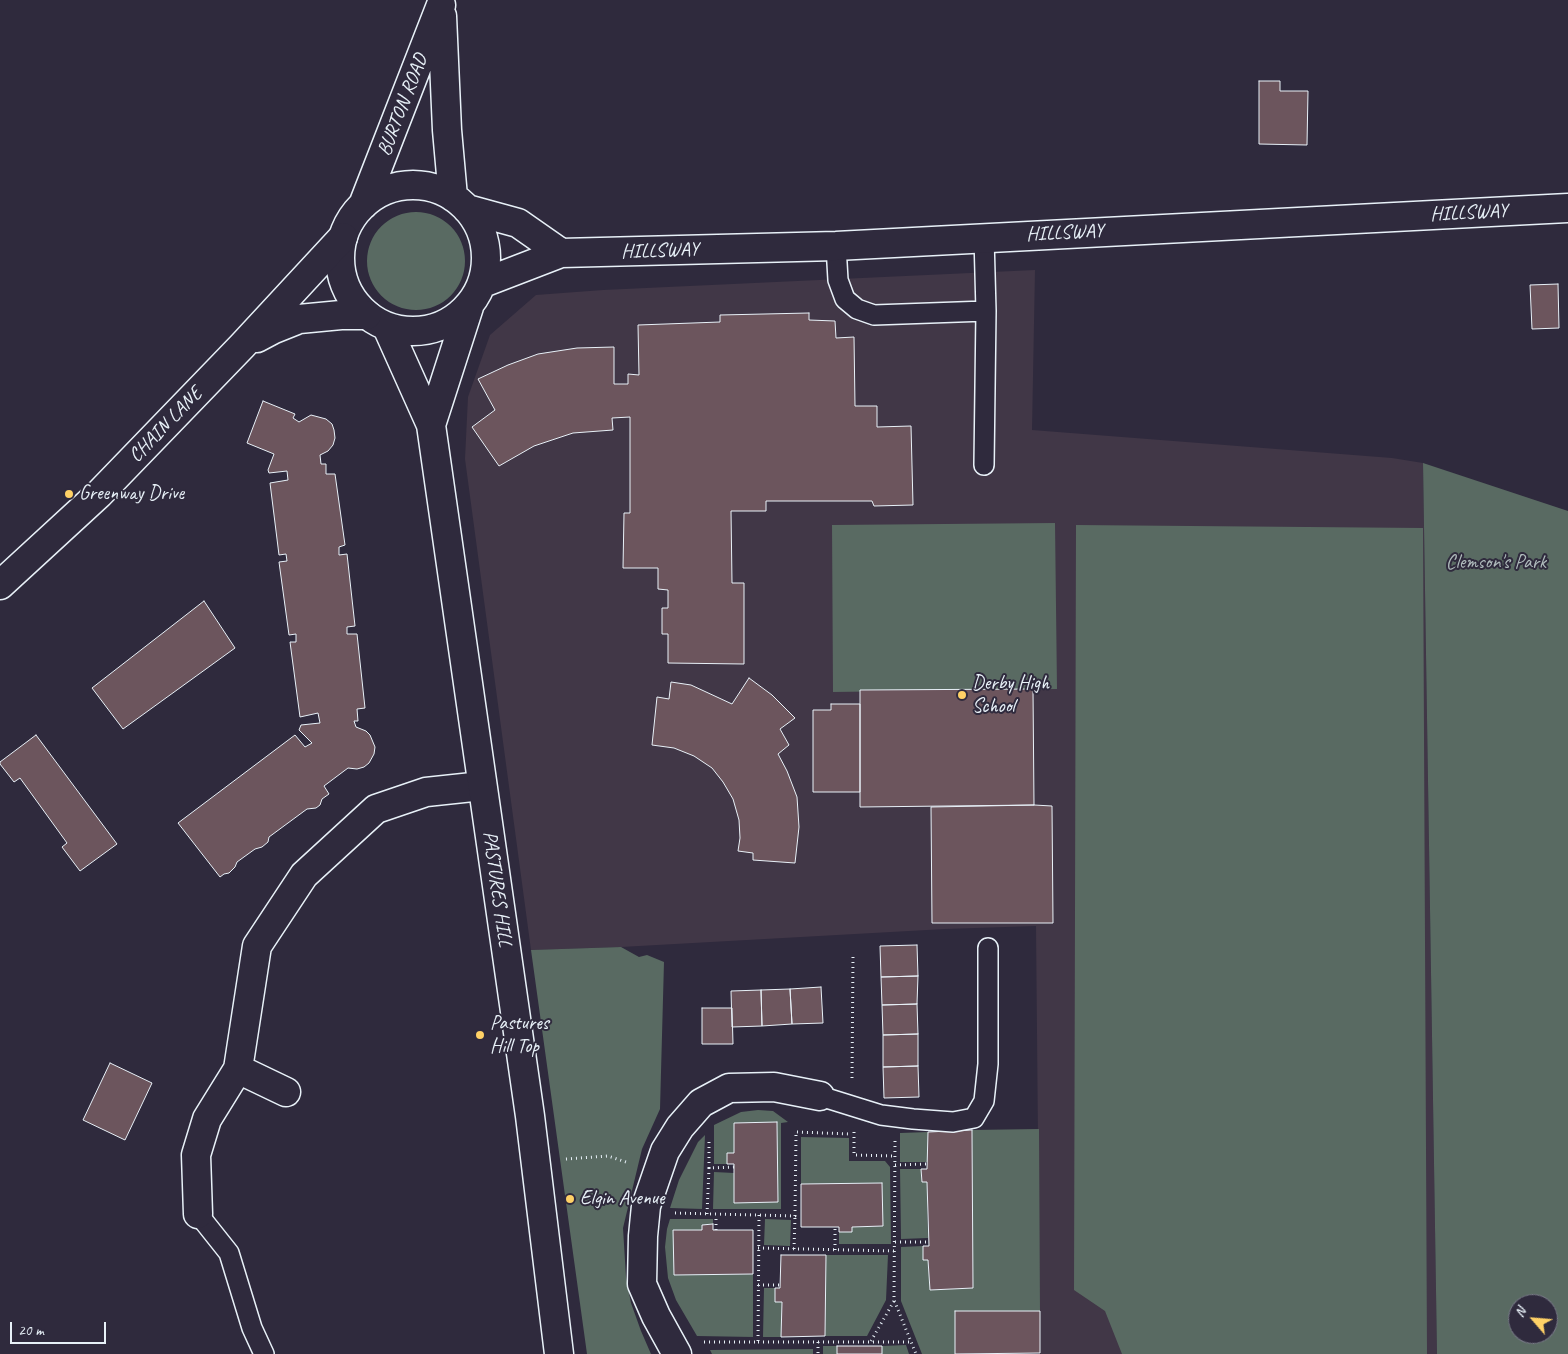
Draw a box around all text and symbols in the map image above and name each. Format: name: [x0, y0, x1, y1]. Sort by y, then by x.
street label: BURTON ROAD: [373, 51, 433, 159]
street label: HILLSWAY: [1430, 199, 1508, 227]
street label: HILLSWAY: [1026, 219, 1104, 247]
street label: HILLSWAY: [621, 238, 699, 264]
street label: CHAIN LANE: [124, 382, 208, 468]
place label: Greenway Drive: [79, 482, 184, 506]
marker: Greenway Drive: [63, 488, 75, 500]
park label: Clemson's Park: [1446, 551, 1546, 575]
place label: Derby High School: [972, 672, 1049, 719]
marker: Derby High School: [956, 689, 968, 701]
street label: PASTURES HILL: [477, 830, 517, 948]
place label: Pastures Hill Top: [490, 1012, 549, 1059]
marker: Pastures Hill Top: [474, 1029, 486, 1041]
place label: Elgin Avenue: [580, 1187, 665, 1211]
marker: Elgin Avenue: [564, 1193, 576, 1205]
north arrow: [1508, 1294, 1558, 1344]
text: N: [1511, 1305, 1530, 1320]
scale bar: [12, 1312, 109, 1344]
text: 20 m: [18, 1321, 44, 1340]

